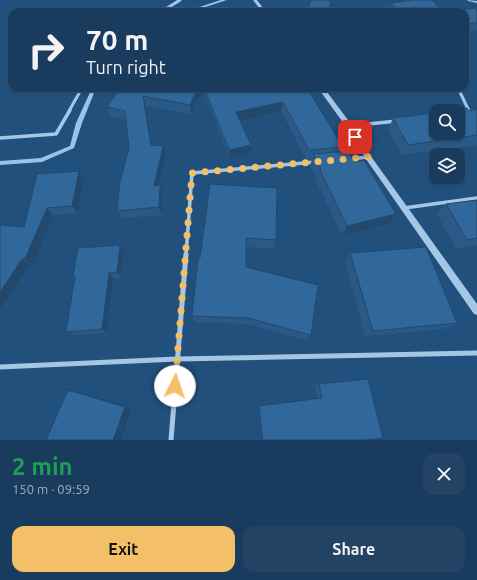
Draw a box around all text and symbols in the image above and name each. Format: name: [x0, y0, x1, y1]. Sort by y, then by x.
icon: right: [20, 24, 72, 76]
text: 70 m: [86, 24, 148, 55]
text: Turn right: [86, 57, 166, 77]
map controls: [429, 104, 465, 184]
button: search: [429, 104, 465, 140]
pin: [338, 120, 372, 154]
icon: arrive: [344, 126, 366, 148]
button: layers: [429, 148, 465, 184]
position arrow: [154, 365, 196, 407]
text: 2 min: [12, 453, 73, 480]
button: close: [423, 453, 465, 495]
text: 150 m · 09:59: [12, 482, 90, 496]
button: Exit: [12, 526, 235, 572]
button: Share: [243, 526, 465, 572]

